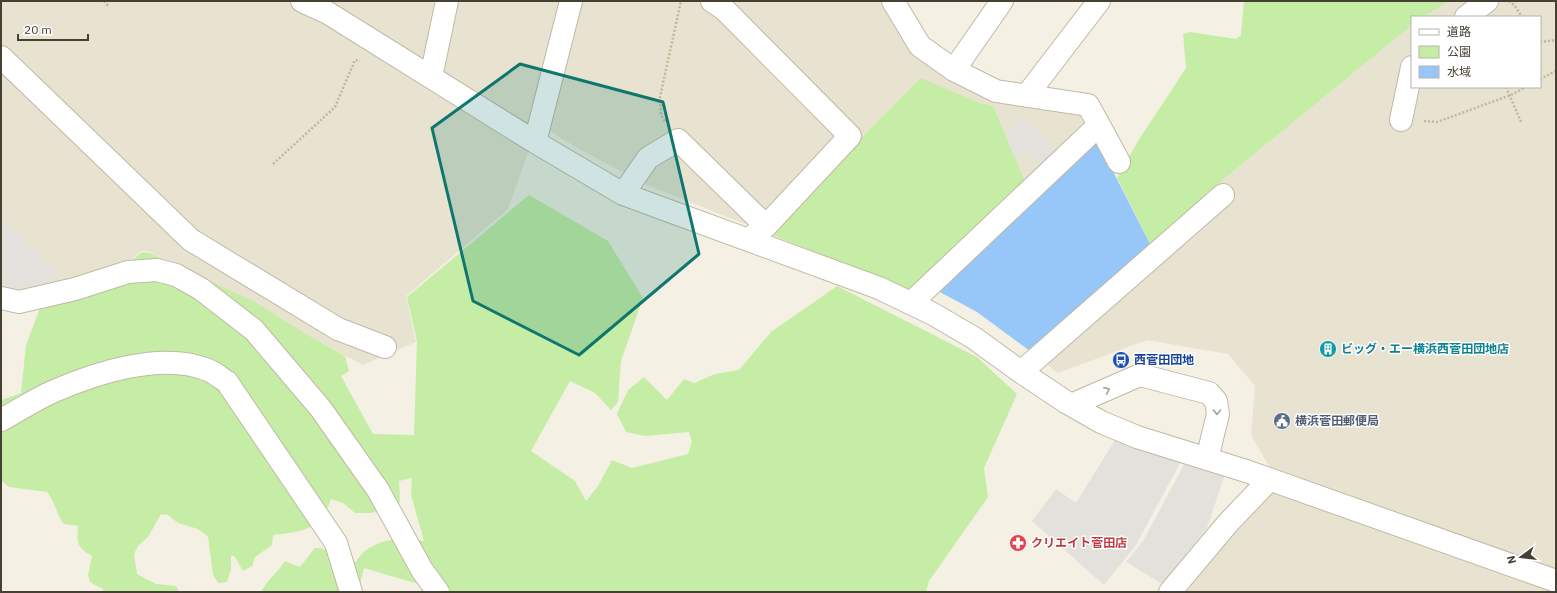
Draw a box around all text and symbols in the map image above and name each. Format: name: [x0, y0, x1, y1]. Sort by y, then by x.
scale bar: [18, 16, 88, 42]
legend: [1411, 16, 1541, 88]
text: 20 m: [24, 22, 52, 37]
text: 道路: [1447, 24, 1471, 39]
text: 公園: [1447, 44, 1471, 59]
text: 水域: [1447, 64, 1471, 79]
building icon: ビッグ・エー横浜西菅田団地店: [1318, 339, 1338, 359]
place label: ビッグ・エー横浜西菅田団地店: [1341, 341, 1509, 356]
bus stop icon: 西菅田団地: [1111, 350, 1131, 370]
place label: 西菅田団地: [1134, 352, 1194, 367]
one-way arrow: [1103, 386, 1110, 394]
one-way arrow: [1213, 409, 1221, 415]
public building icon: 横浜菅田郵便局: [1272, 411, 1292, 431]
place label: 横浜菅田郵便局: [1295, 413, 1379, 428]
pharmacy icon: クリエイト菅田店: [1008, 533, 1028, 553]
place label: クリエイト菅田店: [1031, 535, 1127, 550]
north arrow: [1501, 537, 1541, 577]
text: N: [1504, 554, 1519, 565]

